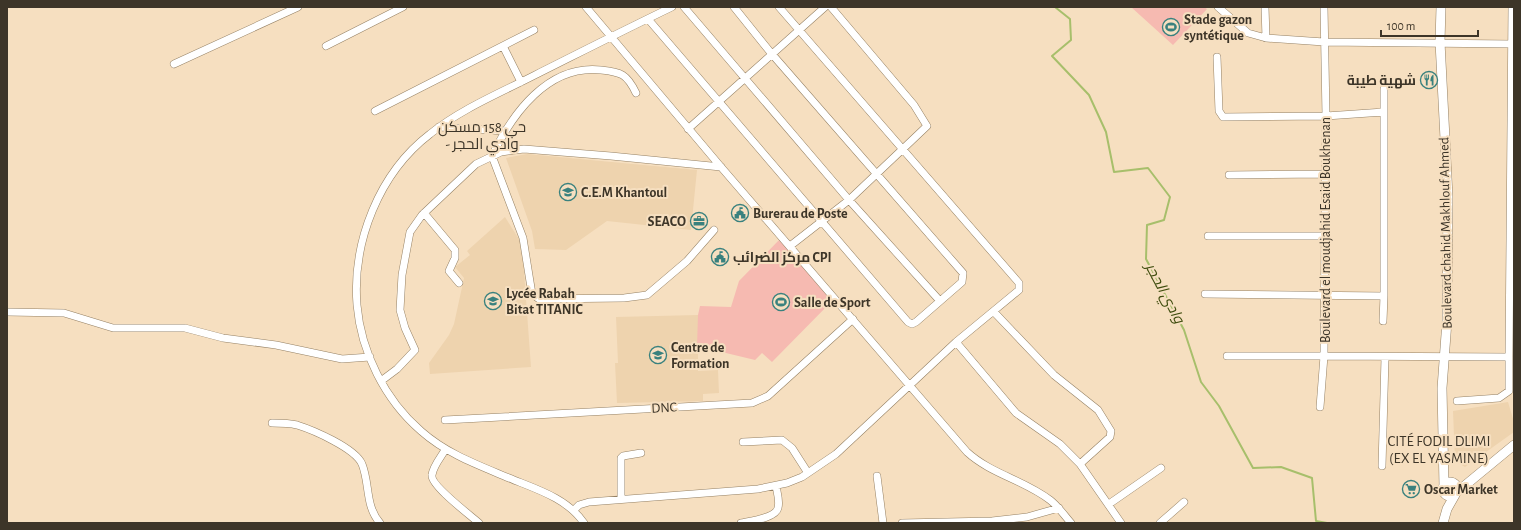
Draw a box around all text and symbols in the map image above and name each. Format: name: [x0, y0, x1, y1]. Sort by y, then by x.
scale bar: [1381, 12, 1478, 38]
place label: Stade gazon syntétique: [1184, 13, 1252, 43]
sports icon: Stade gazon syntétique: [1161, 17, 1181, 37]
text: 100 m: [1387, 20, 1415, 32]
restaurant icon: شهية طيبة: [1419, 70, 1439, 90]
place label: شهية طيبة: [1347, 72, 1416, 89]
street label: Boulevard el moudjahid Esaid Boukhenan: [1319, 117, 1333, 343]
district label: حي 158 مسكن - وادي الحجر: [438, 120, 526, 156]
street label: Boulevard chahid Makhlouf Ahmed: [1437, 137, 1455, 329]
school or university icon: C.E.M Khantoul: [558, 182, 578, 202]
place label: C.E.M Khantoul: [581, 186, 667, 200]
public building icon: Burerau de Poste: [730, 203, 750, 223]
place label: Burerau de Poste: [753, 207, 848, 221]
office icon: SEACO: [689, 211, 709, 231]
place label: SEACO: [648, 215, 686, 229]
public building icon: مركز الضرائب CPI: [710, 247, 730, 267]
place label: مركز الضرائب CPI: [733, 251, 832, 266]
water label: وادي الحجر: [1138, 259, 1187, 328]
place label: Lycée Rabah Bitat TITANIC: [506, 287, 584, 317]
school or university icon: Lycée Rabah Bitat TITANIC: [483, 291, 503, 311]
sports icon: Salle de Sport: [771, 292, 791, 312]
place label: Salle de Sport: [794, 296, 871, 310]
place label: Centre de Formation: [671, 341, 729, 371]
school or university icon: Centre de Formation: [648, 345, 668, 365]
street label: DNC: [651, 400, 677, 416]
district label: CITÉ FODIL DLIMI (EX EL YASMINE): [1388, 432, 1490, 466]
supermarket icon: Oscar Market: [1401, 479, 1421, 499]
place label: Oscar Market: [1424, 483, 1498, 497]

